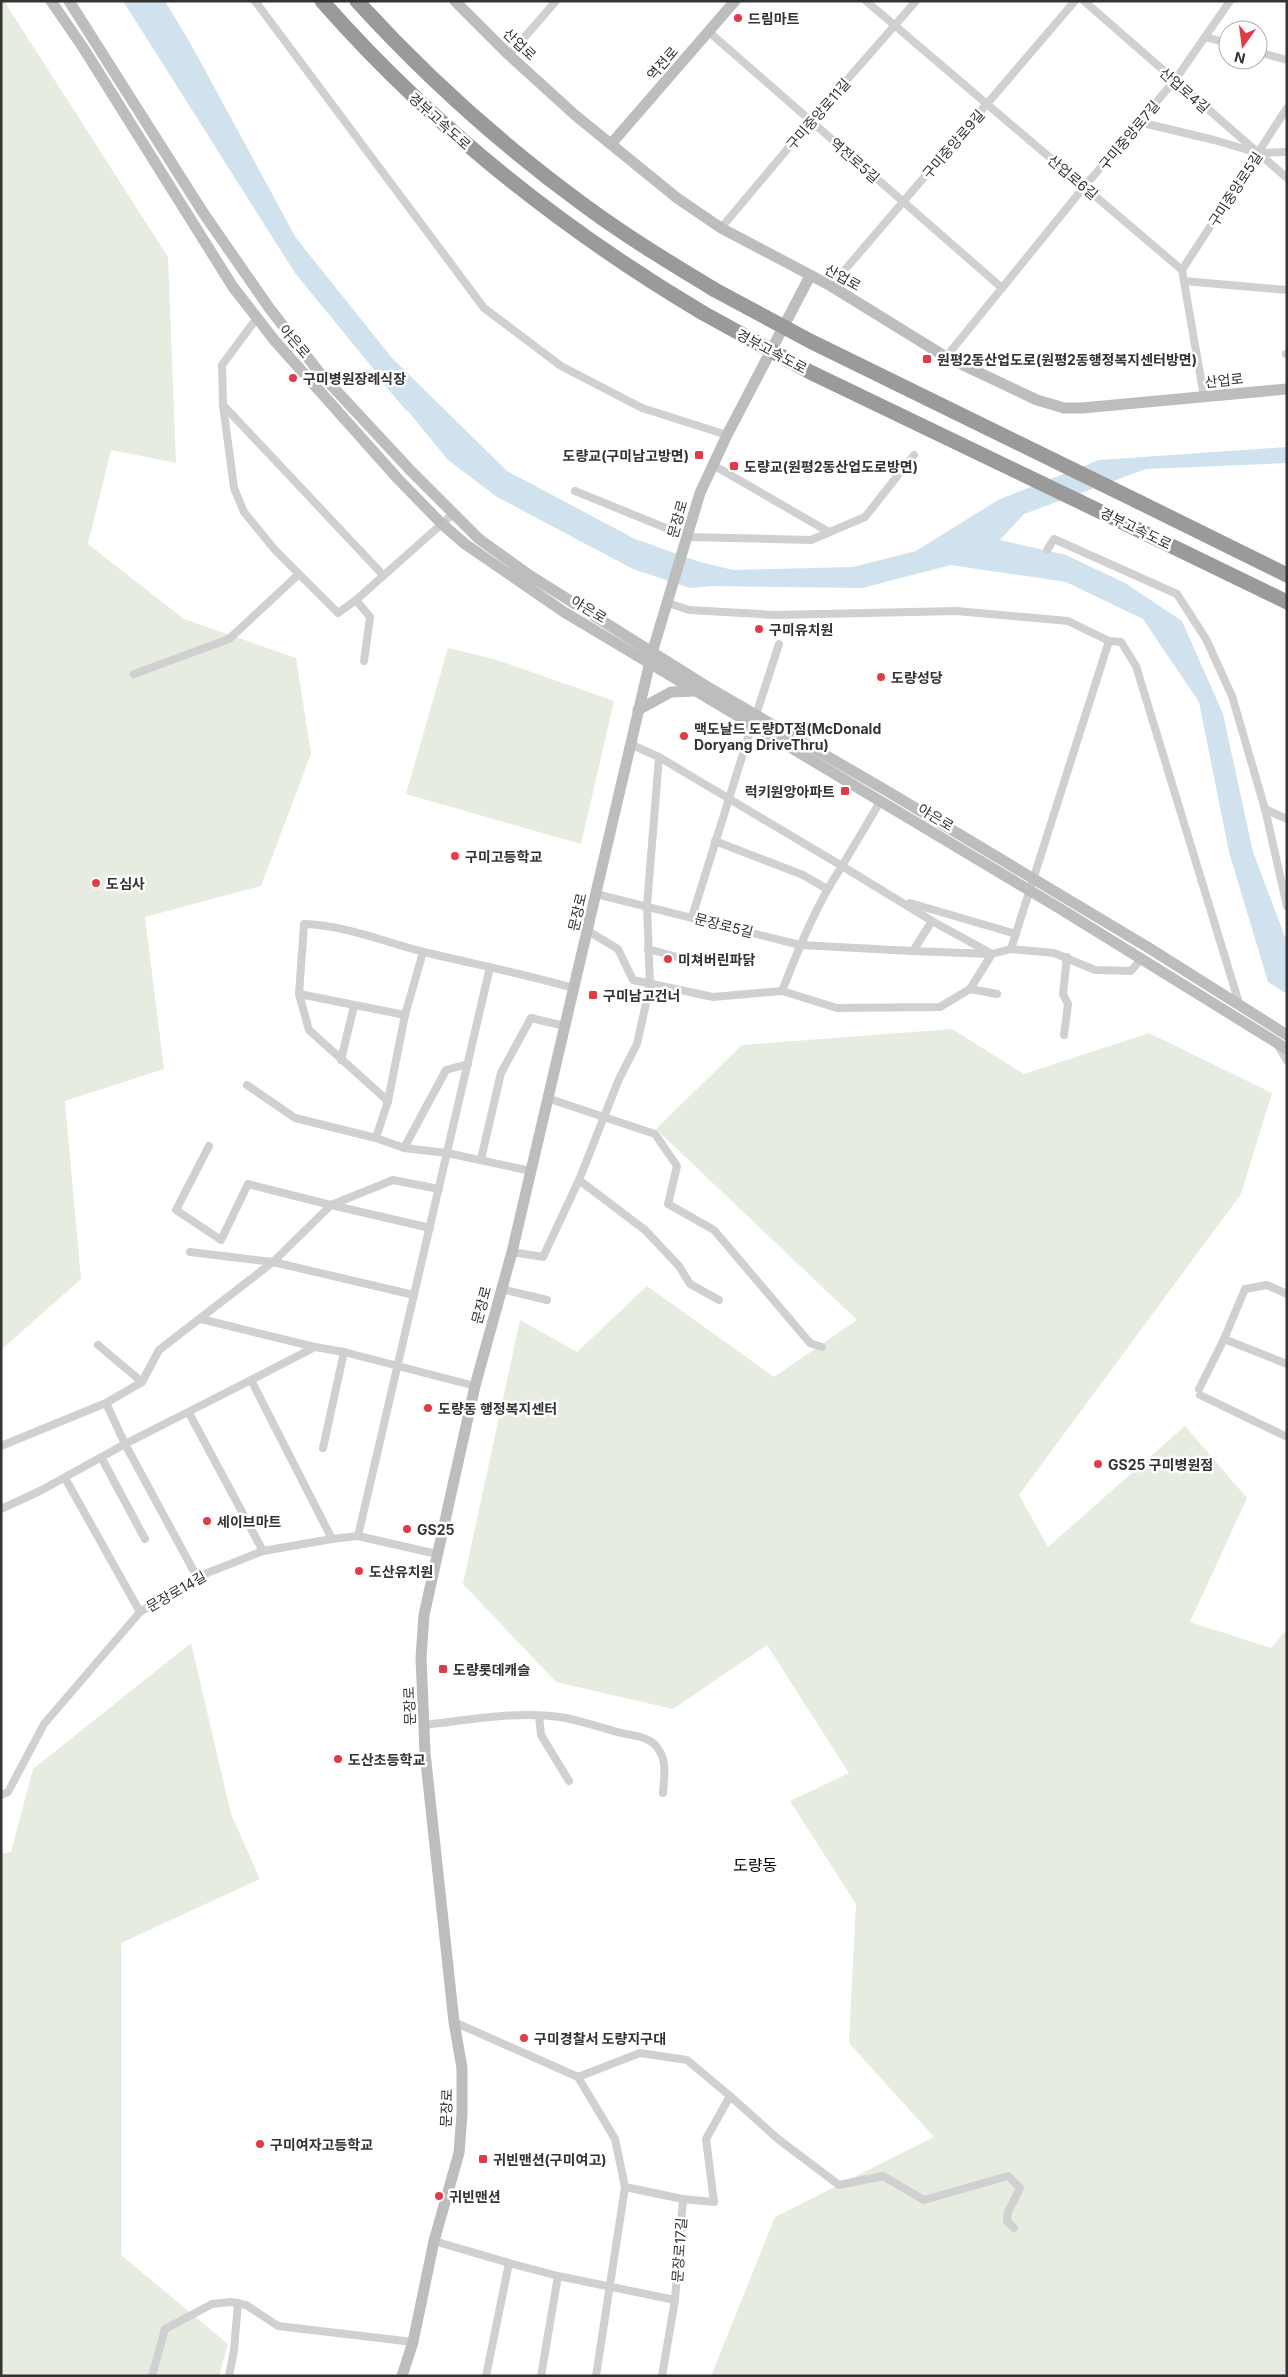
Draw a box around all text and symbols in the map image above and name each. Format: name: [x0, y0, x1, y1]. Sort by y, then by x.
place label: 드림마트: [748, 10, 800, 27]
marker: 드림마트: [732, 12, 744, 24]
north arrow: [1218, 20, 1268, 70]
street label: 산업로: [500, 25, 540, 63]
street label: 역전로: [643, 43, 681, 83]
text: N: [1233, 49, 1247, 68]
street label: 산업로4길: [1157, 64, 1213, 116]
street label: 구미중앙로11길: [782, 75, 854, 153]
street label: 경부고속도로: [406, 89, 474, 153]
street label: 구미중앙로7길: [1095, 97, 1163, 173]
street label: 구미중앙로9길: [918, 106, 988, 182]
street label: 역전로5길: [827, 134, 883, 186]
street label: 구미중앙로5길: [1205, 148, 1265, 230]
street label: 산업로6길: [1044, 151, 1102, 203]
street label: 산업로: [822, 260, 864, 294]
street label: 야은로: [276, 321, 314, 361]
street label: 경부고속도로: [734, 325, 810, 377]
place label: 원평2동산업도로(원평2동행정복지센터방면): [937, 351, 1197, 368]
marker: 원평2동산업도로(원평2동행정복지센터방면): [921, 353, 933, 365]
place label: 구미병원장례식장: [303, 370, 406, 387]
street label: 산업로: [1204, 370, 1244, 390]
marker: 구미병원장례식장: [287, 372, 299, 384]
place label: 도량교(구미남고방면): [563, 447, 689, 464]
marker: 도량교(구미남고방면): [693, 449, 705, 461]
place label: 도량교(원평2동산업도로방면): [744, 458, 918, 475]
marker: 도량교(원평2동산업도로방면): [728, 460, 740, 472]
street label: 문장로: [664, 498, 691, 540]
street label: 경부고속도로: [1098, 503, 1175, 553]
street label: 야은로: [568, 592, 610, 626]
place label: 구미유치원: [769, 621, 833, 638]
marker: 구미유치원: [753, 623, 765, 635]
place label: 도량성당: [891, 669, 943, 686]
marker: 도량성당: [875, 671, 887, 683]
place label: 맥도날드 도량DT점(McDonald Doryang DriveThru): [694, 720, 881, 753]
marker: 맥도날드 도량DT점(McDonald Doryang DriveThru): [678, 730, 690, 742]
place label: 럭키원앙아파트: [745, 783, 835, 800]
marker: 럭키원앙아파트: [839, 785, 851, 797]
street label: 야은로: [915, 800, 957, 834]
place label: 구미고등학교: [465, 848, 542, 865]
marker: 구미고등학교: [449, 850, 461, 862]
place label: 도심사: [106, 875, 145, 892]
marker: 도심사: [90, 877, 102, 889]
street label: 문장로: [564, 891, 590, 933]
street label: 문장로5길: [693, 909, 755, 941]
place label: 미쳐버린파닭: [678, 951, 755, 968]
marker: 미쳐버린파닭: [662, 953, 674, 965]
place label: 구미남고건너: [603, 987, 680, 1004]
marker: 구미남고건너: [587, 989, 599, 1001]
street label: 문장로: [468, 1284, 494, 1326]
place label: 도량동 행정복지센터: [438, 1400, 557, 1417]
marker: 도량동 행정복지센터: [422, 1402, 434, 1414]
place label: GS25 구미병원점: [1108, 1456, 1213, 1473]
marker: GS25 구미병원점: [1092, 1458, 1104, 1470]
place label: 세이브마트: [217, 1513, 282, 1530]
marker: 세이브마트: [201, 1515, 213, 1527]
place label: GS25: [417, 1521, 454, 1538]
marker: GS25: [401, 1523, 413, 1535]
place label: 도산유치원: [369, 1563, 433, 1580]
marker: 도산유치원: [353, 1565, 365, 1577]
street label: 문장로14길: [143, 1567, 209, 1615]
place label: 도량롯데캐슬: [453, 1661, 530, 1678]
marker: 도량롯데캐슬: [437, 1663, 449, 1675]
street label: 문장로: [400, 1686, 418, 1726]
place label: 도산초등학교: [348, 1751, 425, 1768]
marker: 도산초등학교: [332, 1753, 344, 1765]
district label: 도량동: [733, 1855, 777, 1875]
place label: 구미경찰서 도량지구대: [534, 2030, 666, 2047]
marker: 구미경찰서 도량지구대: [518, 2032, 530, 2044]
street label: 문장로: [437, 2088, 455, 2128]
place label: 구미여자고등학교: [270, 2136, 373, 2153]
marker: 구미여자고등학교: [254, 2138, 266, 2150]
place label: 귀빈맨션(구미여고): [493, 2151, 607, 2168]
marker: 귀빈맨션(구미여고): [477, 2153, 489, 2165]
place label: 귀빈맨션: [449, 2188, 501, 2205]
marker: 귀빈맨션: [433, 2190, 445, 2202]
street label: 문장로17길: [668, 2217, 690, 2283]

